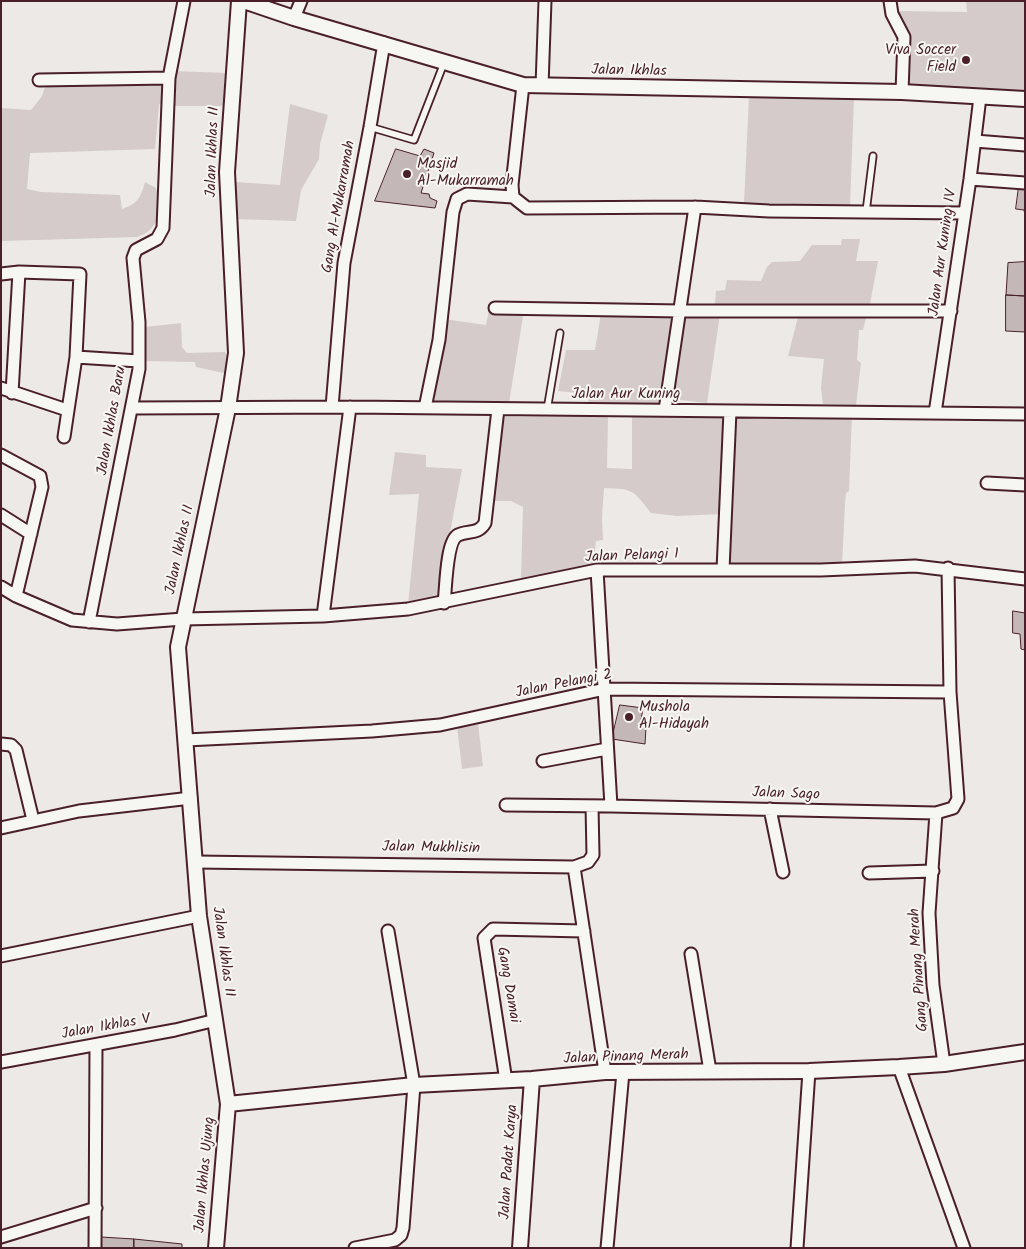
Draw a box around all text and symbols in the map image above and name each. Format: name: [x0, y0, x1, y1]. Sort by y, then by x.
place label: Viva Soccer Field: [885, 42, 956, 77]
marker: Viva Soccer Field: [960, 54, 972, 66]
street label: Jalan Ikhlas: [591, 62, 667, 82]
street label: Jalan Ikhlas II: [203, 106, 225, 198]
street label: Gang Al-Mukarramah: [319, 139, 361, 275]
place label: Masjid Al-Mukarramah: [417, 156, 514, 191]
marker: Masjid Al-Mukarramah: [401, 168, 413, 180]
street label: Jalan Aur Kuning IV: [926, 189, 962, 317]
street label: Jalan Ikhlas Baru: [95, 365, 131, 477]
street label: Jalan Aur Kuning: [572, 386, 680, 404]
street label: Jalan Ikhlas II: [163, 504, 199, 596]
street label: Jalan Pelangi 1: [585, 546, 679, 568]
street label: Jalan Pelangi 2: [514, 667, 614, 703]
place label: Mushola Al-Hidayah: [639, 699, 709, 734]
marker: Mushola Al-Hidayah: [623, 711, 635, 723]
street label: Jalan Sago: [752, 785, 820, 805]
street label: Jalan Mukhlisin: [382, 839, 480, 859]
street label: Jalan Ikhlas II: [207, 906, 237, 998]
street label: Gang Pinang Merah: [907, 908, 933, 1032]
street label: Gang Damai: [491, 946, 523, 1024]
street label: Jalan Ikhlas V: [60, 1011, 152, 1045]
street label: Jalan Pinang Merah: [563, 1047, 689, 1069]
street label: Jalan Padat Karya: [497, 1104, 523, 1220]
street label: Jalan Ikhlas Ujung: [192, 1116, 220, 1234]

